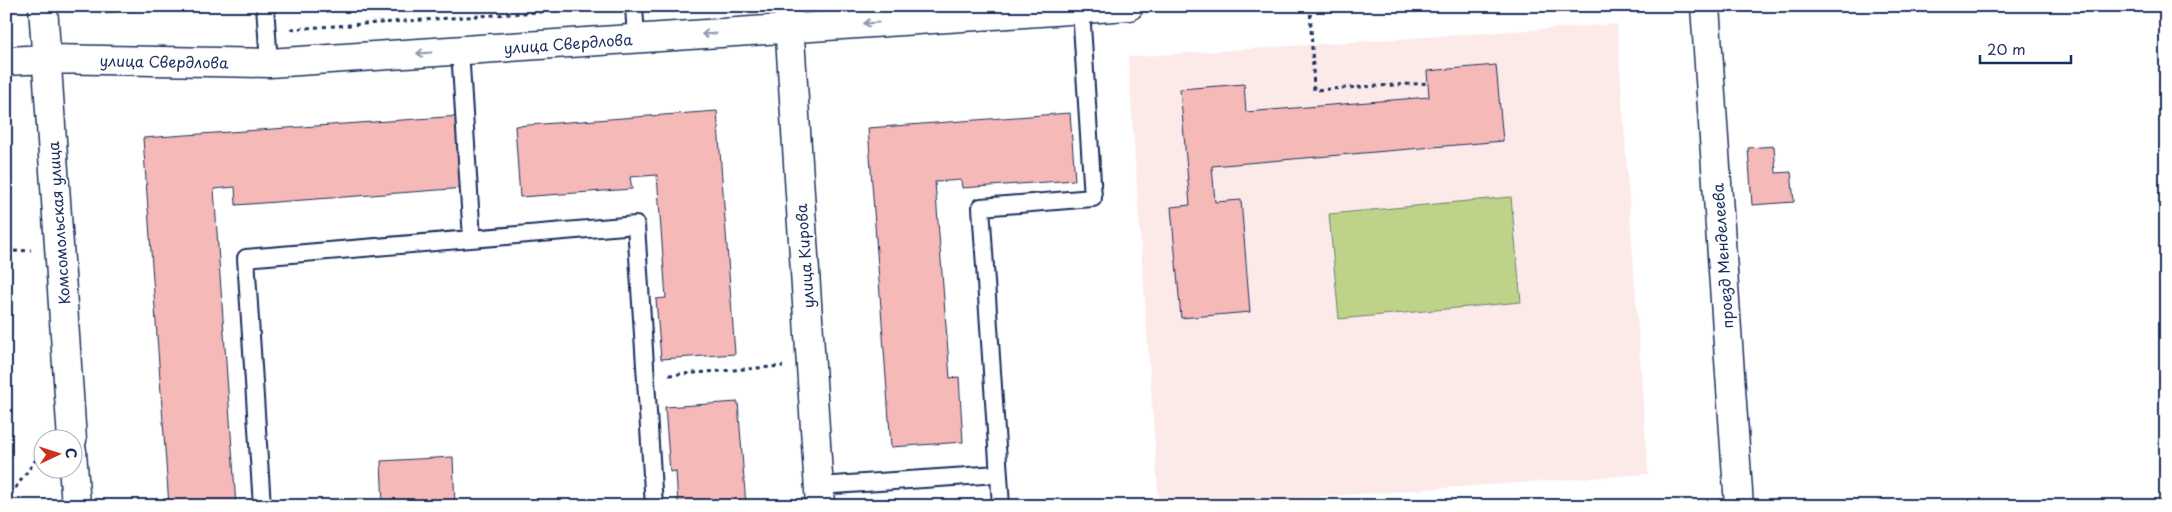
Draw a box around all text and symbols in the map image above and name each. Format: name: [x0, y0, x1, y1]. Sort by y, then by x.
one-way arrow: [863, 18, 879, 27]
street label: улица Свердлова: [503, 27, 634, 59]
one-way arrow: [701, 29, 717, 38]
scale bar: [1980, 32, 2071, 64]
text: 20 m: [1987, 37, 2026, 60]
street label: улица Свердлова: [99, 48, 229, 74]
one-way arrow: [417, 48, 433, 57]
street label: Комсомольская улица: [41, 140, 75, 305]
street label: проезд Менделеева: [1705, 182, 1739, 330]
street label: улица Кирова: [789, 202, 819, 309]
north arrow: [32, 430, 82, 480]
text: С: [61, 447, 82, 459]

